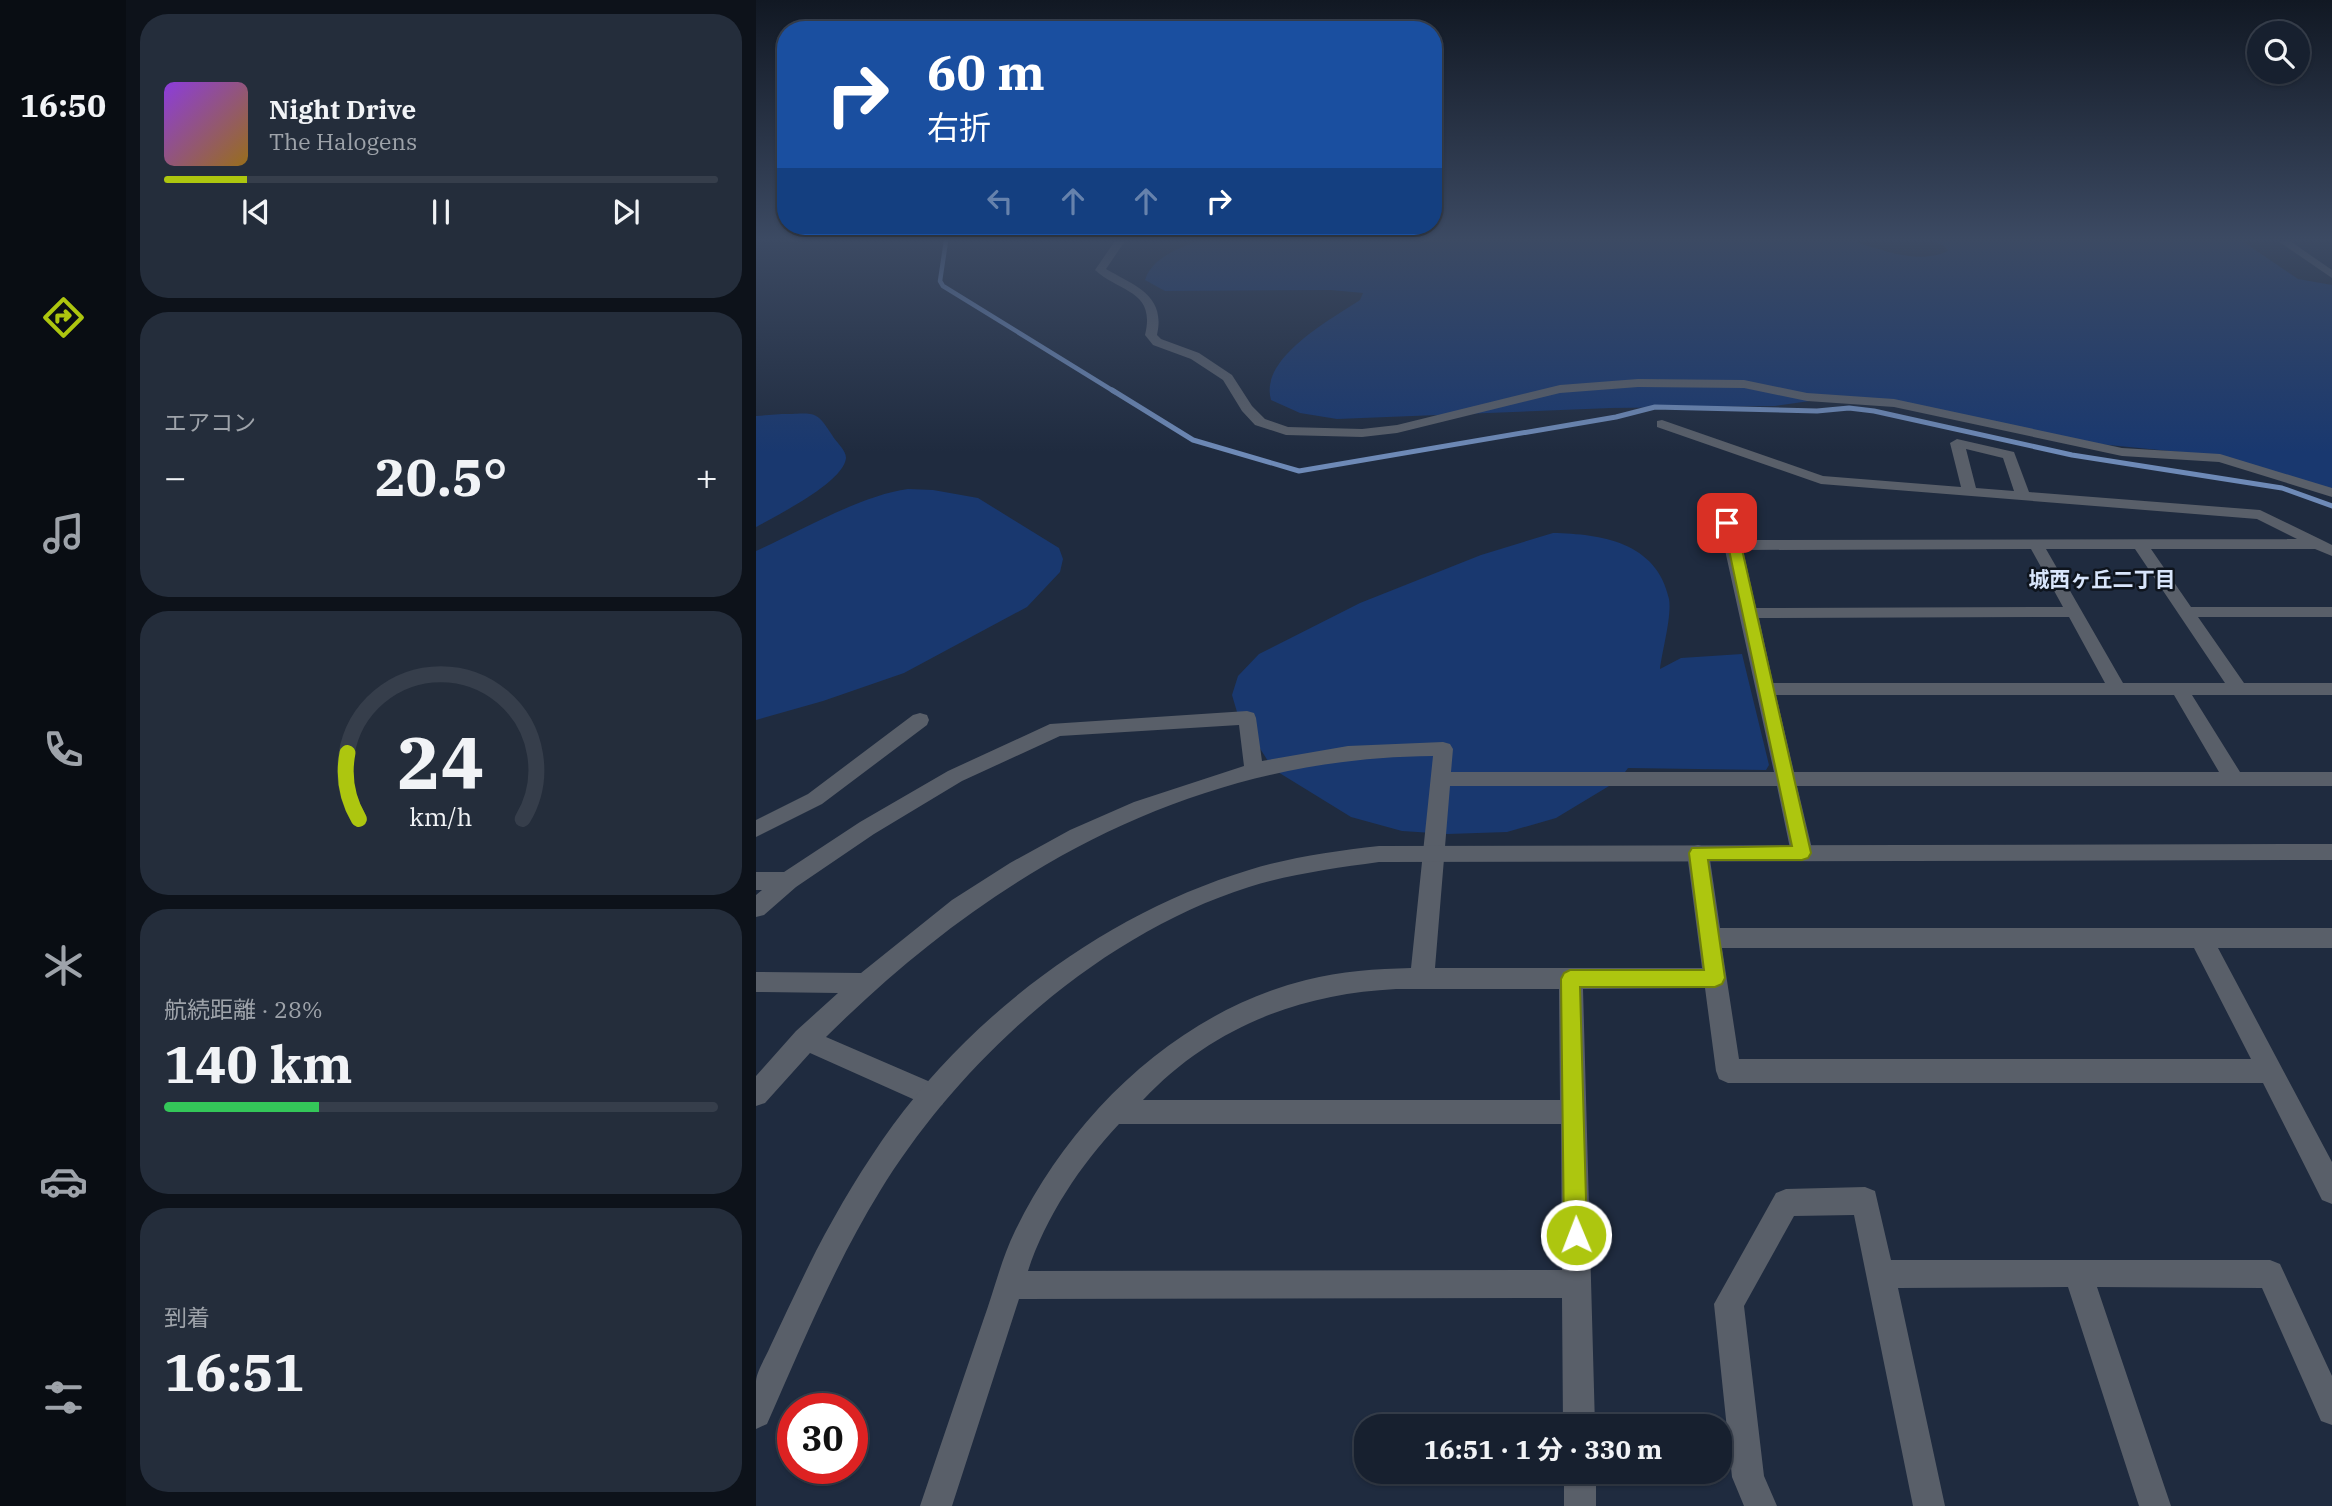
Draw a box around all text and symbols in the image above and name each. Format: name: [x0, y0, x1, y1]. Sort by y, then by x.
map controls: [2247, 21, 2310, 84]
button: search: [2247, 21, 2310, 84]
text: 60 m: [927, 40, 1045, 103]
icon: right: [812, 49, 903, 140]
text: 16:50: [20, 84, 106, 126]
text: Night Drive: [269, 92, 416, 126]
text: 右折: [927, 106, 991, 148]
text: The Halogens: [269, 126, 417, 156]
icon: left: [981, 182, 1019, 220]
icon: ahead: [1054, 182, 1092, 220]
icon: ahead: [1127, 182, 1165, 220]
icon: right: [1200, 182, 1238, 220]
icon: previous: [237, 193, 275, 231]
icon: pause: [422, 193, 460, 231]
icon: next: [607, 193, 645, 231]
icon: directions: [39, 293, 88, 342]
text: エアコン: [164, 407, 256, 437]
text: 20.5°: [375, 443, 507, 510]
text: −: [164, 452, 187, 501]
text: +: [695, 452, 718, 501]
pin: [1697, 493, 1757, 553]
icon: arrive: [1708, 504, 1746, 542]
icon: music: [39, 509, 88, 558]
district label: 城西ヶ丘二丁目: [2029, 565, 2176, 593]
text: 24: [397, 714, 485, 809]
icon: phone: [39, 725, 88, 774]
text: km/h: [409, 800, 473, 833]
icon: climate: [39, 941, 88, 990]
text: 航続距離 · 28%: [164, 994, 323, 1024]
text: 140 km: [164, 1030, 353, 1097]
icon: car: [39, 1157, 88, 1206]
position arrow: [1539, 1198, 1613, 1272]
text: 到着: [164, 1302, 210, 1332]
text: 16:51: [164, 1338, 305, 1405]
icon: filters: [39, 1373, 88, 1422]
speed limit sign: 30: [777, 1393, 868, 1484]
text: 16:51 · 1 分 · 330 m: [1424, 1432, 1662, 1466]

